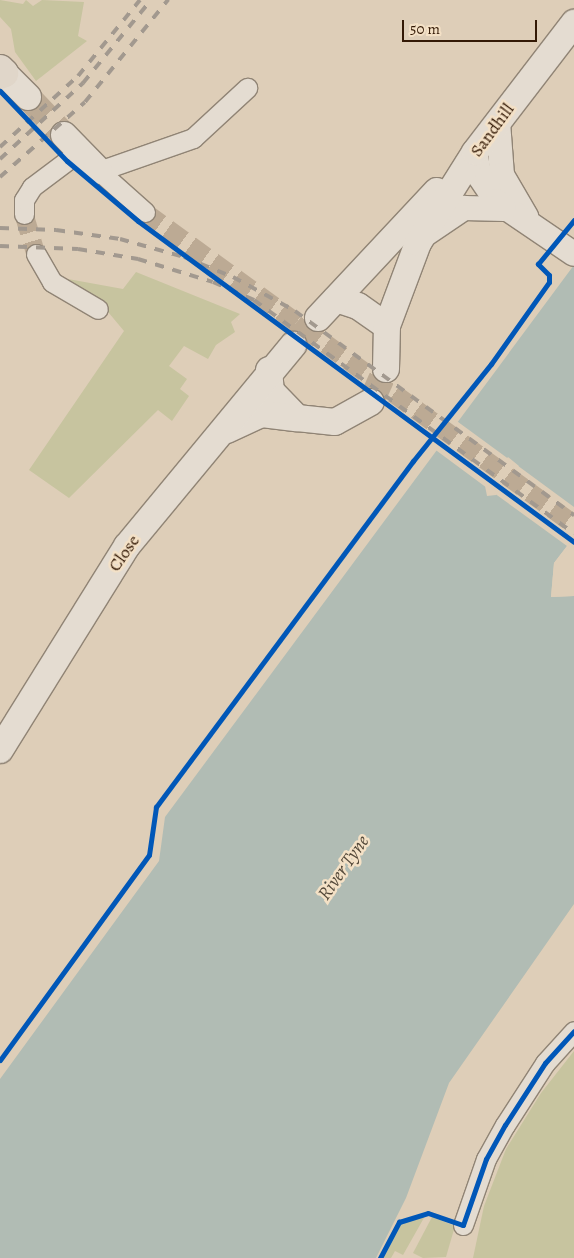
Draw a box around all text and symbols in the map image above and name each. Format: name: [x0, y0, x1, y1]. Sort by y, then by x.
scale bar: [404, 10, 539, 42]
text: 50 m: [410, 19, 440, 39]
street label: Sandhill: [465, 99, 519, 161]
street label: Close: [104, 530, 144, 576]
water label: River Tyne: [313, 831, 375, 905]

